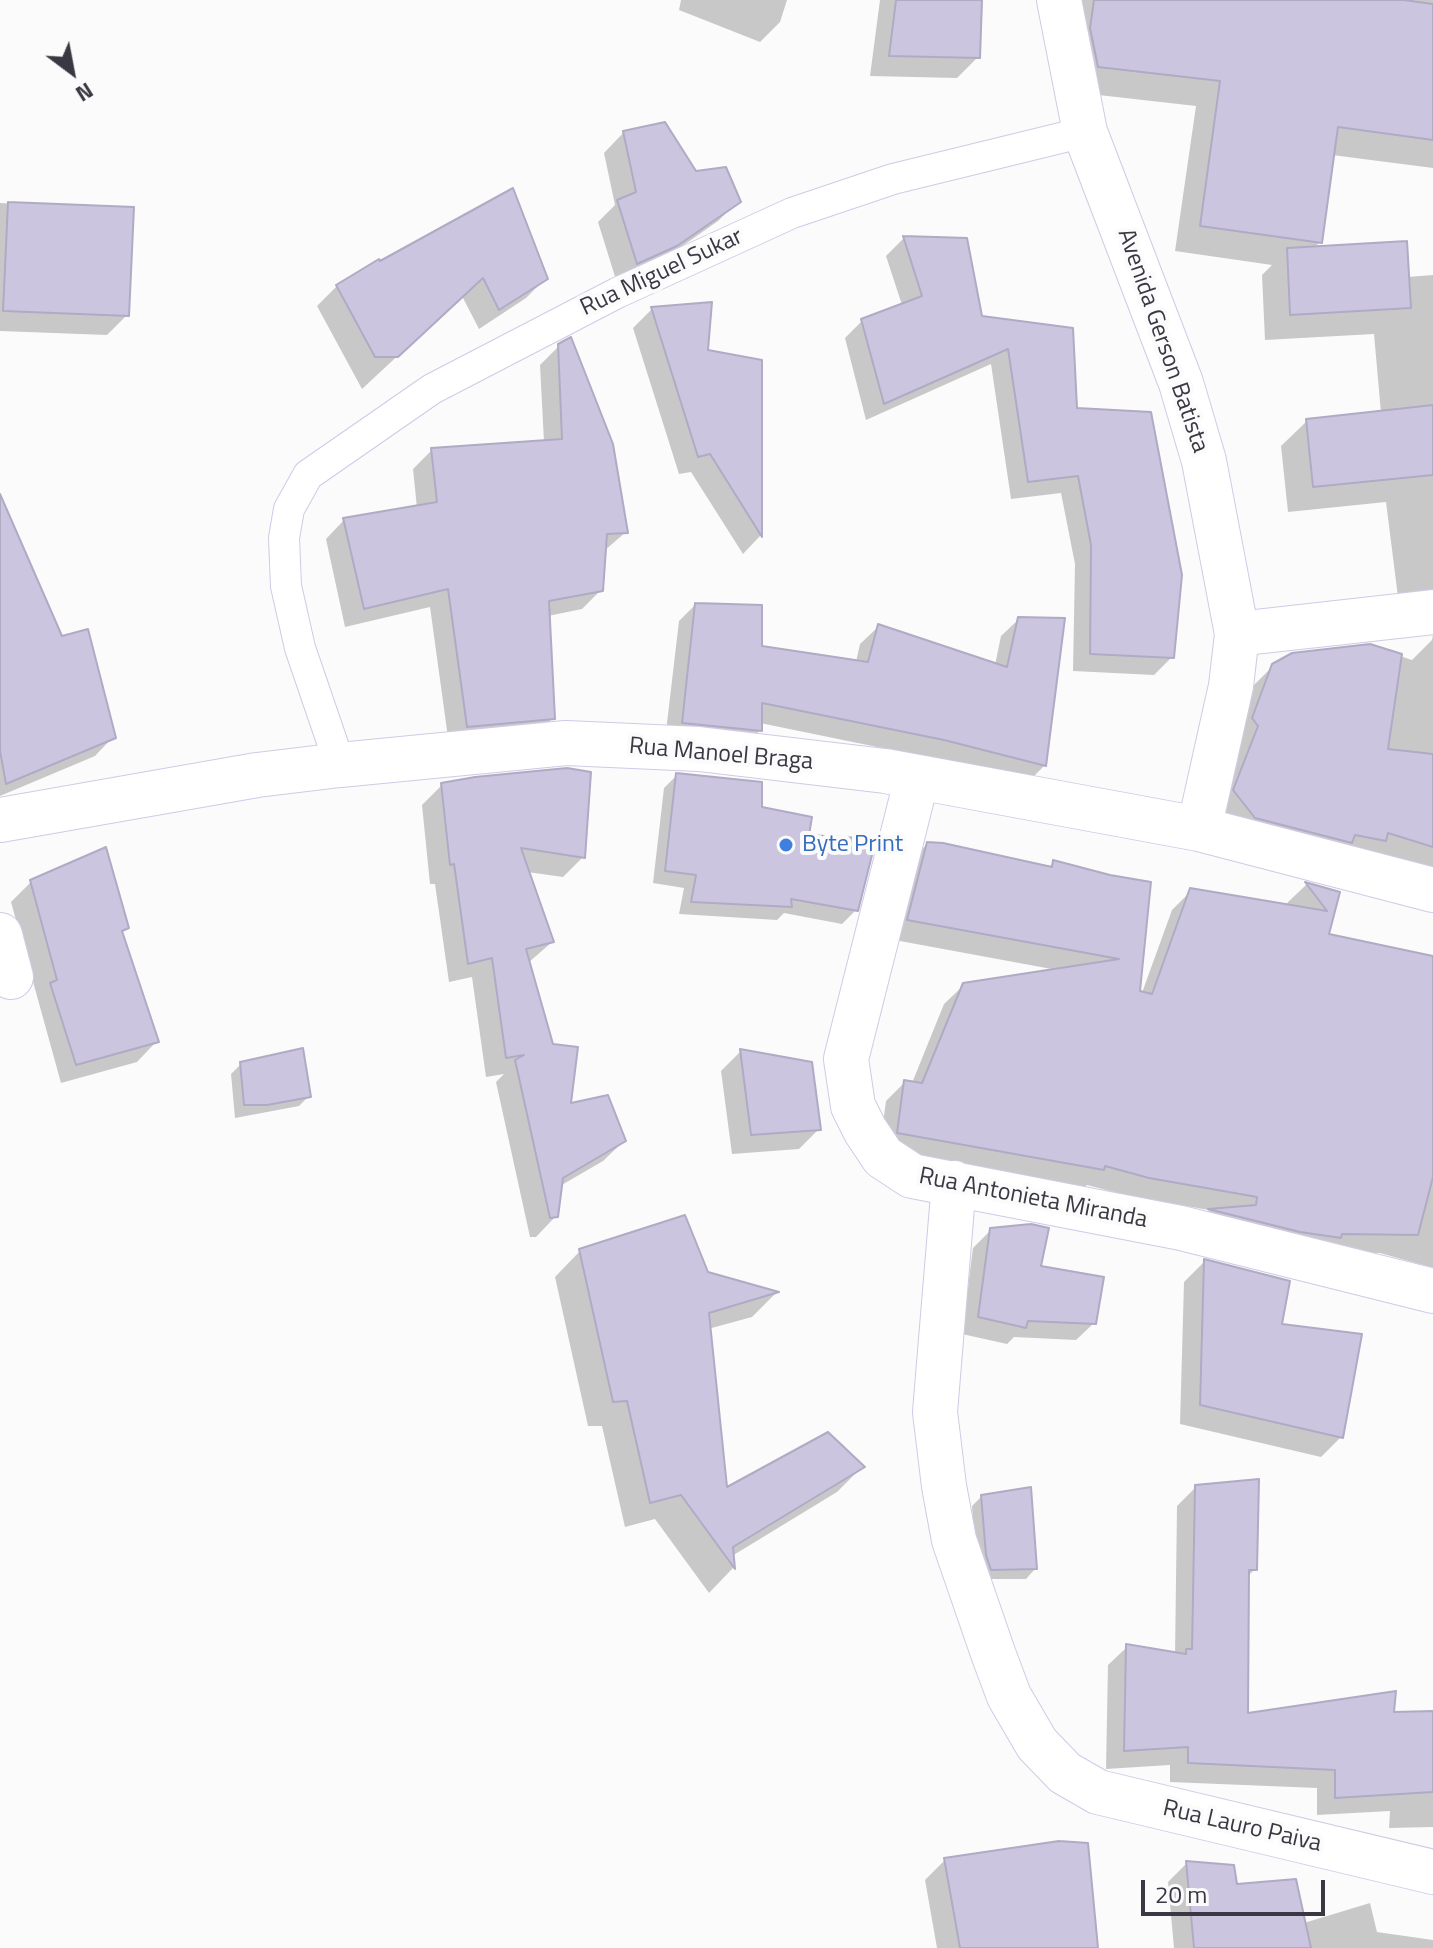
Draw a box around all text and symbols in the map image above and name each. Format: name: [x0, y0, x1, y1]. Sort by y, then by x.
north arrow: [32, 32, 112, 112]
text: N: [69, 74, 100, 111]
street label: Rua Miguel Sukar: [576, 223, 748, 323]
street label: Avenida Gerson Batista: [1110, 225, 1214, 457]
street label: Rua Manoel Braga: [628, 733, 814, 777]
place label: Byte Print: [802, 831, 903, 859]
marker: Byte Print: [777, 836, 795, 854]
street label: Rua Antonieta Miranda: [916, 1163, 1150, 1235]
street label: Rua Lauro Paiva: [1160, 1795, 1324, 1859]
scale bar: [1145, 1864, 1329, 1914]
text: 20 m: [1155, 1876, 1207, 1912]

